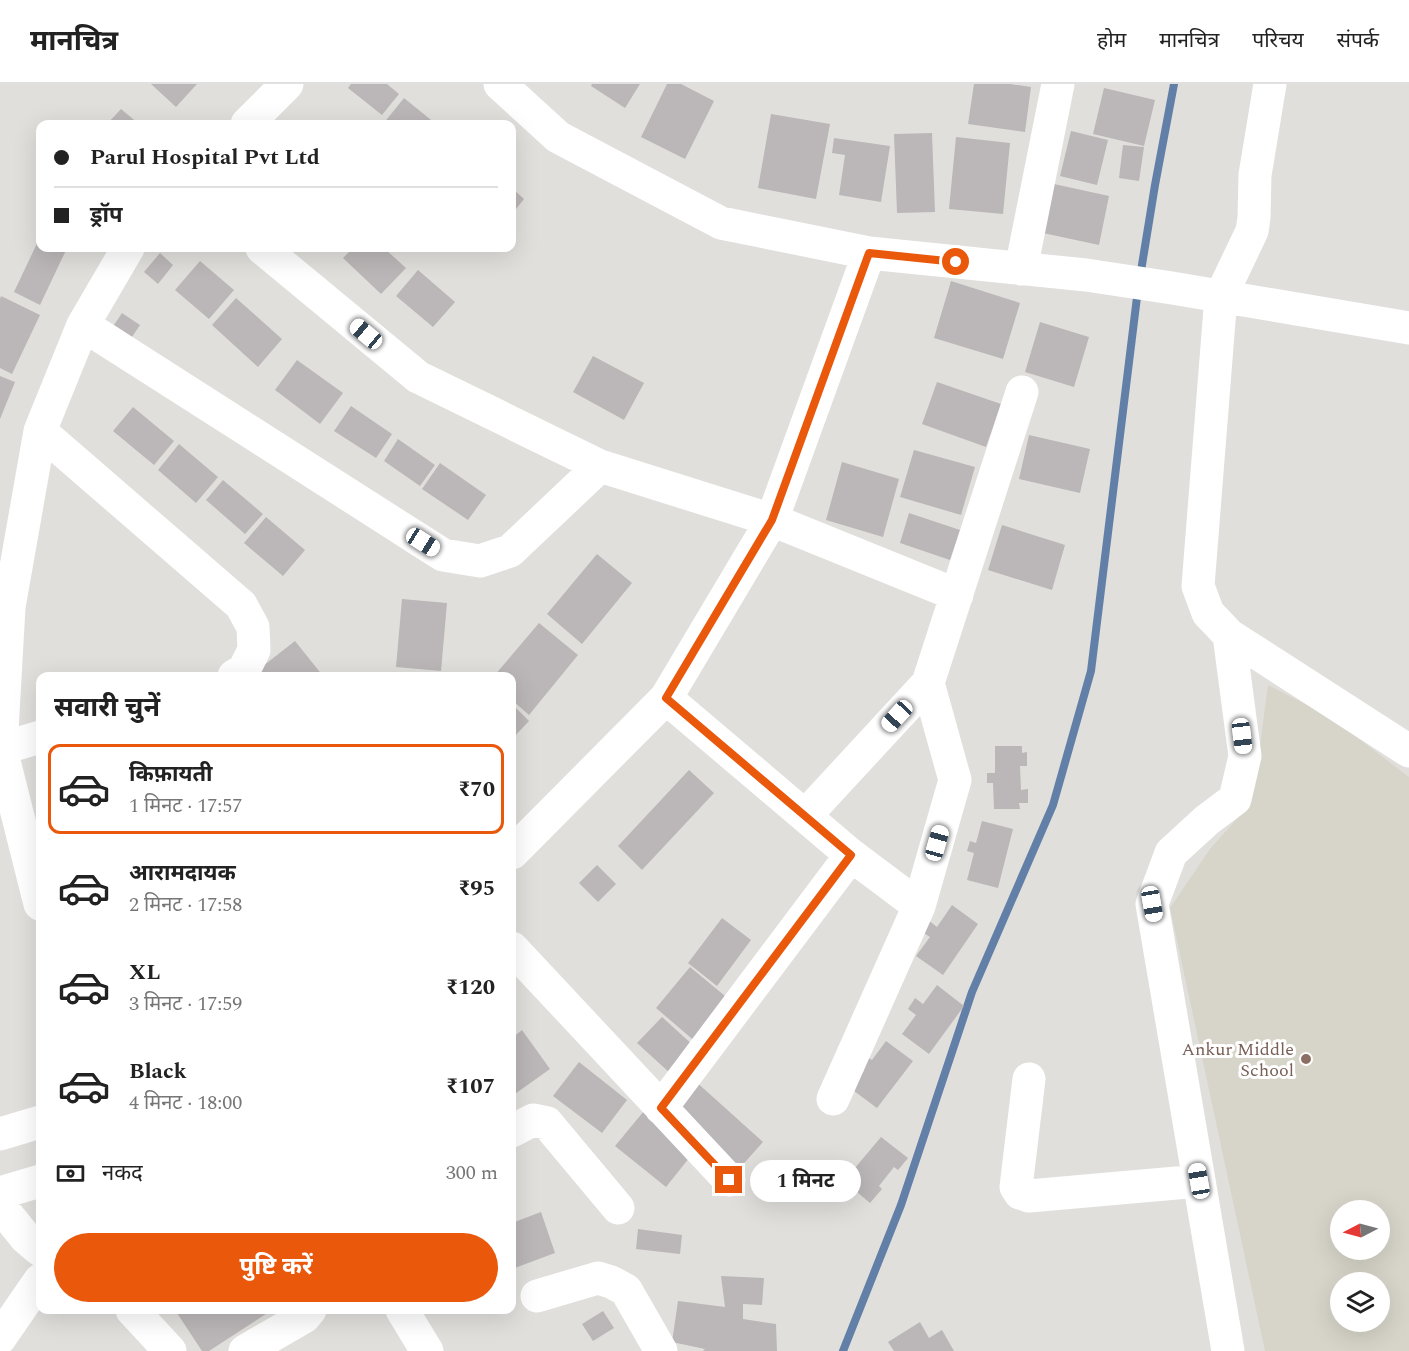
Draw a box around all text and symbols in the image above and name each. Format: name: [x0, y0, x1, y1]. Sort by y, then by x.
text: मानचित्र: [30, 20, 118, 63]
text: होम: [1097, 25, 1126, 57]
text: मानचित्र: [1159, 25, 1219, 57]
text: परिचय: [1252, 25, 1304, 57]
text: संपर्क: [1337, 25, 1379, 57]
text: Parul Hospital Pvt Ltd: [90, 141, 320, 174]
text: ड्रॉप: [90, 199, 123, 232]
route start: [942, 248, 969, 275]
car: [346, 316, 386, 352]
car: [403, 525, 443, 559]
text: सवारी चुनें: [54, 687, 160, 729]
car: [878, 697, 916, 735]
car: [1231, 717, 1253, 755]
text: किफ़ायती: [129, 758, 213, 791]
icon: car: [57, 762, 111, 816]
text: ₹70: [458, 773, 495, 806]
text: 1 मिनट · 17:57: [129, 791, 242, 821]
car: [923, 823, 951, 863]
text: आरामदायक: [129, 857, 236, 890]
icon: car: [57, 861, 111, 915]
text: ₹95: [458, 872, 495, 905]
car: [1140, 885, 1164, 923]
text: 2 मिनट · 17:58: [129, 890, 242, 920]
text: XL: [129, 956, 160, 989]
icon: car: [57, 960, 111, 1014]
text: ₹120: [446, 971, 495, 1004]
text: 3 मिनट · 17:59: [129, 989, 242, 1019]
place label: Ankur Middle School: [1181, 1036, 1294, 1084]
marker: Ankur Middle School: [1299, 1052, 1313, 1066]
text: Black: [129, 1055, 187, 1088]
icon: car: [57, 1059, 111, 1113]
text: ₹107: [446, 1070, 495, 1103]
text: 4 मिनट · 18:00: [129, 1088, 242, 1118]
icon: cash: [54, 1157, 87, 1190]
text: नकद: [102, 1157, 143, 1190]
text: 300 m: [446, 1158, 498, 1188]
callout: 1 मिनट: [750, 1159, 861, 1201]
car: [1187, 1162, 1211, 1200]
route end: [715, 1166, 742, 1193]
text: 1 मिनट: [776, 1166, 835, 1196]
north arrow: [1330, 1200, 1390, 1260]
map controls: [1330, 1200, 1390, 1332]
button: पुष्टि करें: [54, 1233, 498, 1302]
button: layers: [1330, 1272, 1390, 1332]

